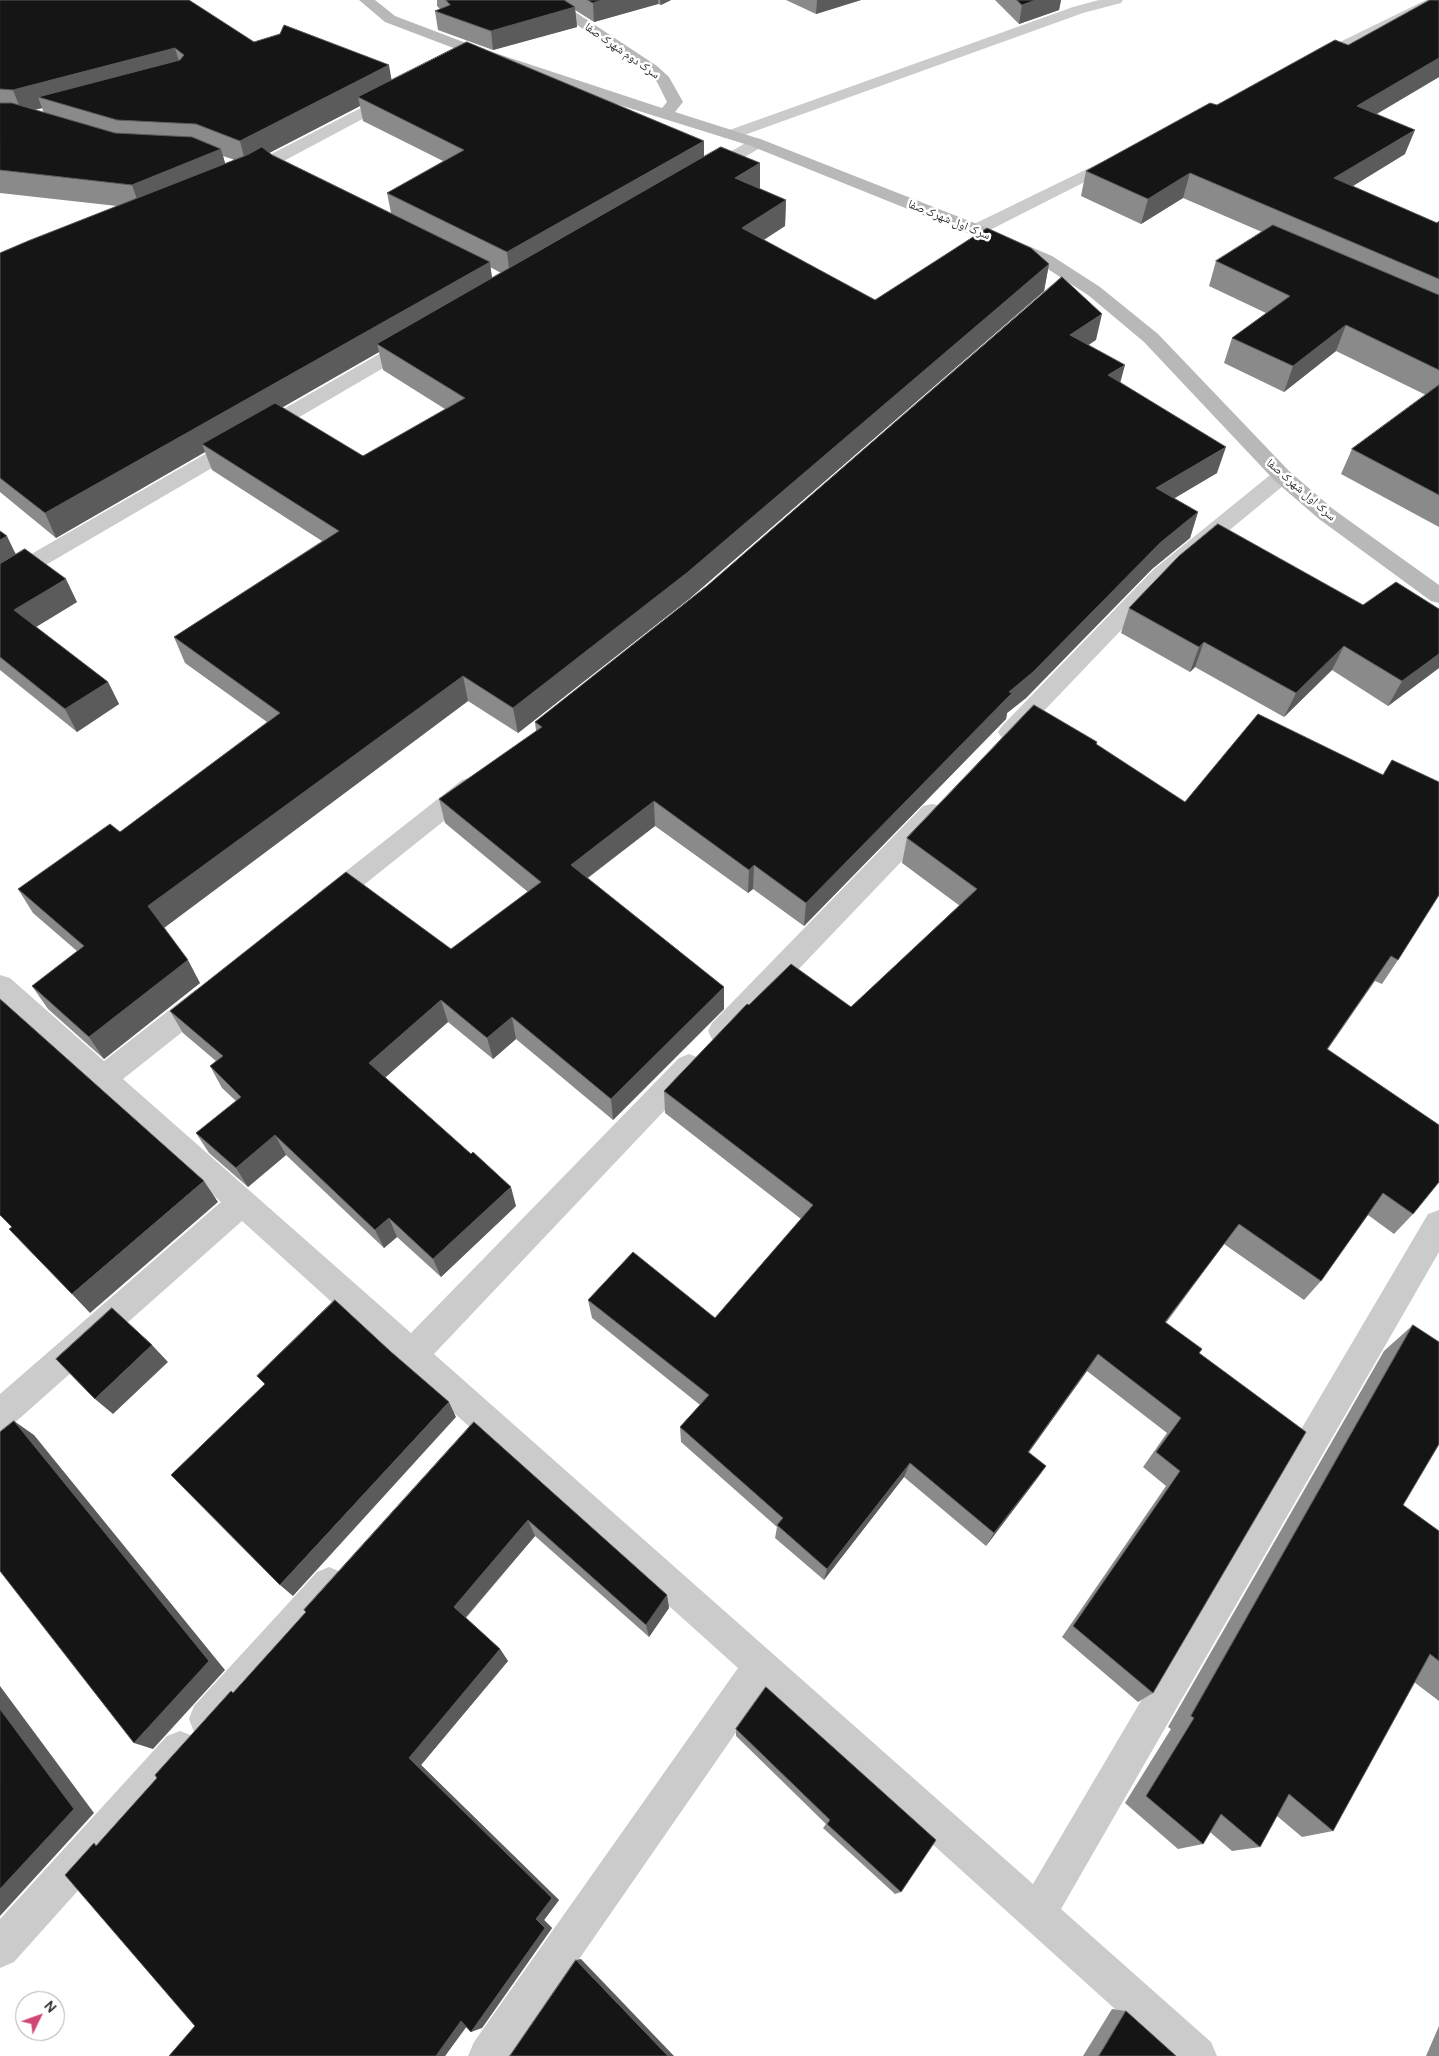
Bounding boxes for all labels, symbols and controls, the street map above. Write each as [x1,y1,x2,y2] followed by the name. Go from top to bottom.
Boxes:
[582,20,662,82] street label: سرک دوم شهرک صفا
[906,197,992,243] street label: سرک اول شهرک صفا
[1263,456,1339,524] street label: سرک اول شهرک صفا
[15,1991,65,2041] north arrow
[40,1996,61,2016] text: N

